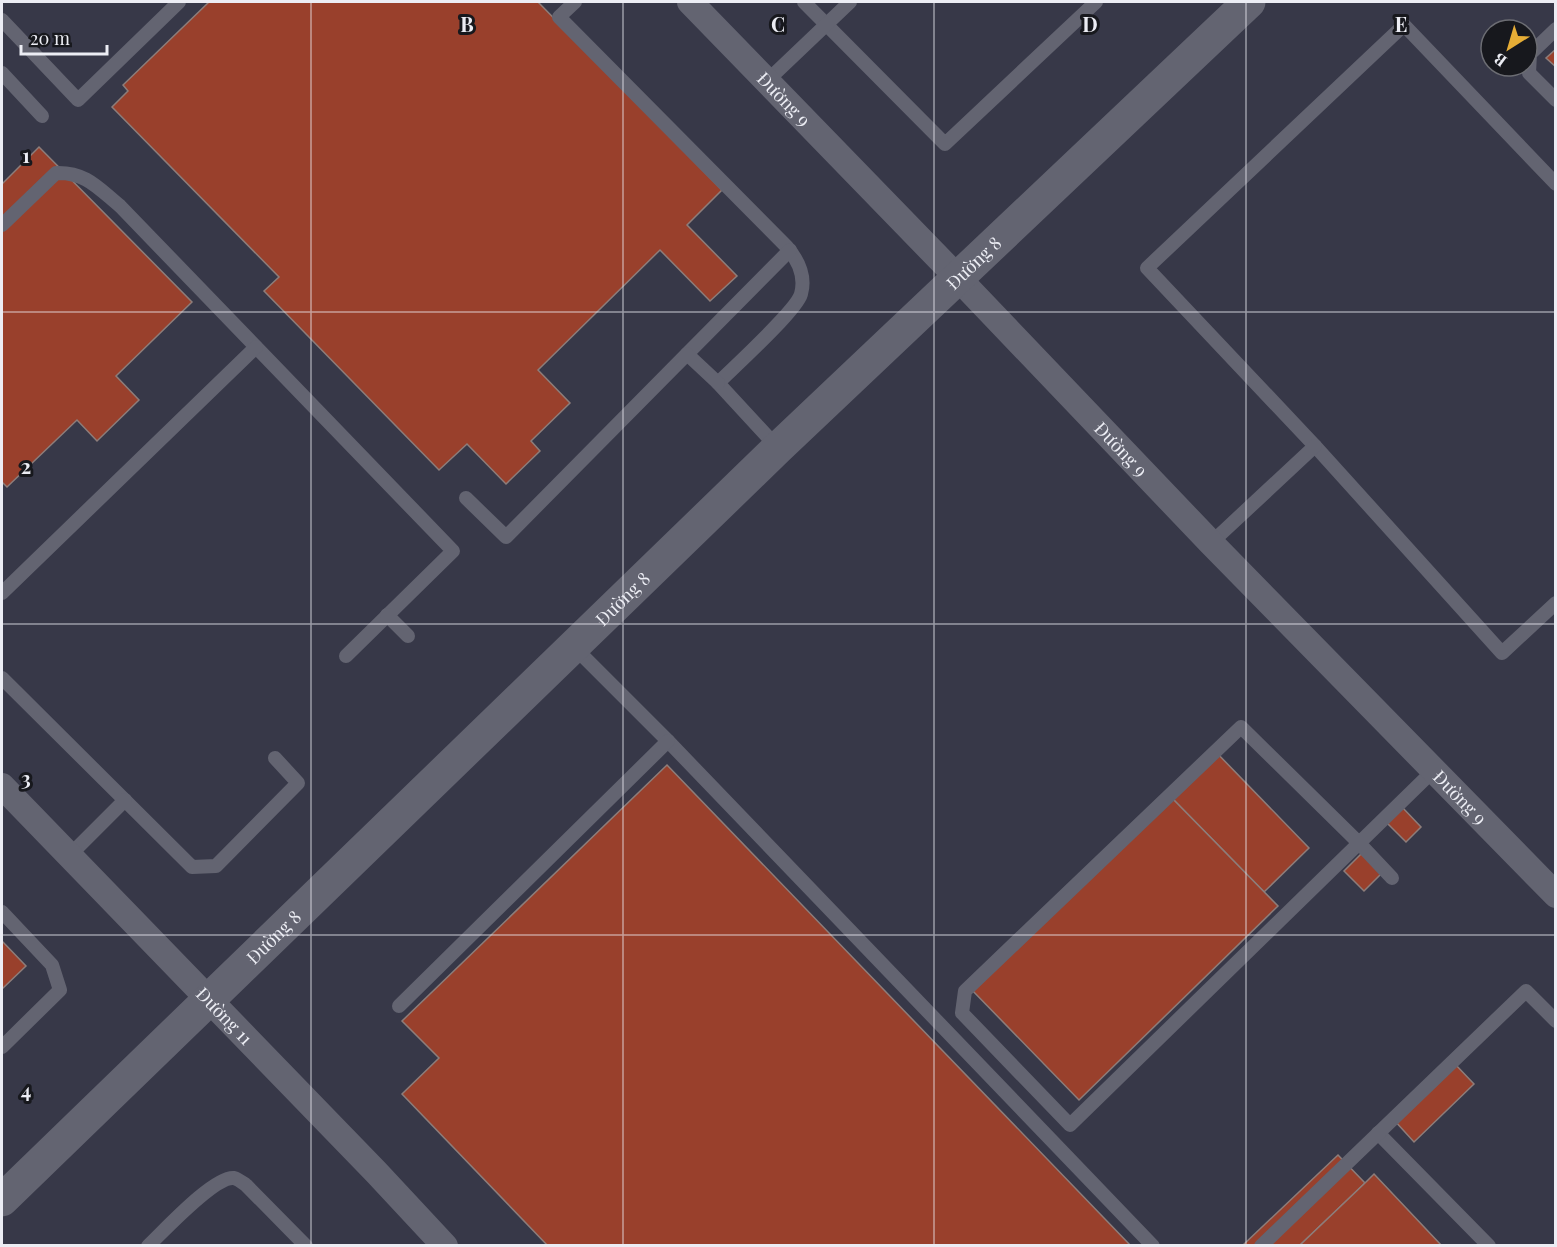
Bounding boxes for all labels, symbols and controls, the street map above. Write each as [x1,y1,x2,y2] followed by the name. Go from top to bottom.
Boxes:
[460,10,474,37] text: B
[771,10,785,37] text: C
[1082,10,1098,37] text: D
[1395,10,1407,37] text: E
[21,18,106,56] scale bar
[1479,18,1539,78] north arrow
[30,26,70,50] text: 20 m
[1489,49,1510,72] text: B
[752,66,816,131] street label: Đường 9
[22,141,30,168] text: 1
[941,231,1006,295] street label: Đường 8
[1089,416,1153,481] street label: Đường 9
[21,452,31,479] text: 2
[590,567,655,631] street label: Đường 8
[21,764,31,791] text: 3
[1428,765,1492,830] street label: Đường 9
[241,905,306,969] street label: Đường 8
[191,982,258,1050] street label: Đường 11
[21,1076,31,1103] text: 4

